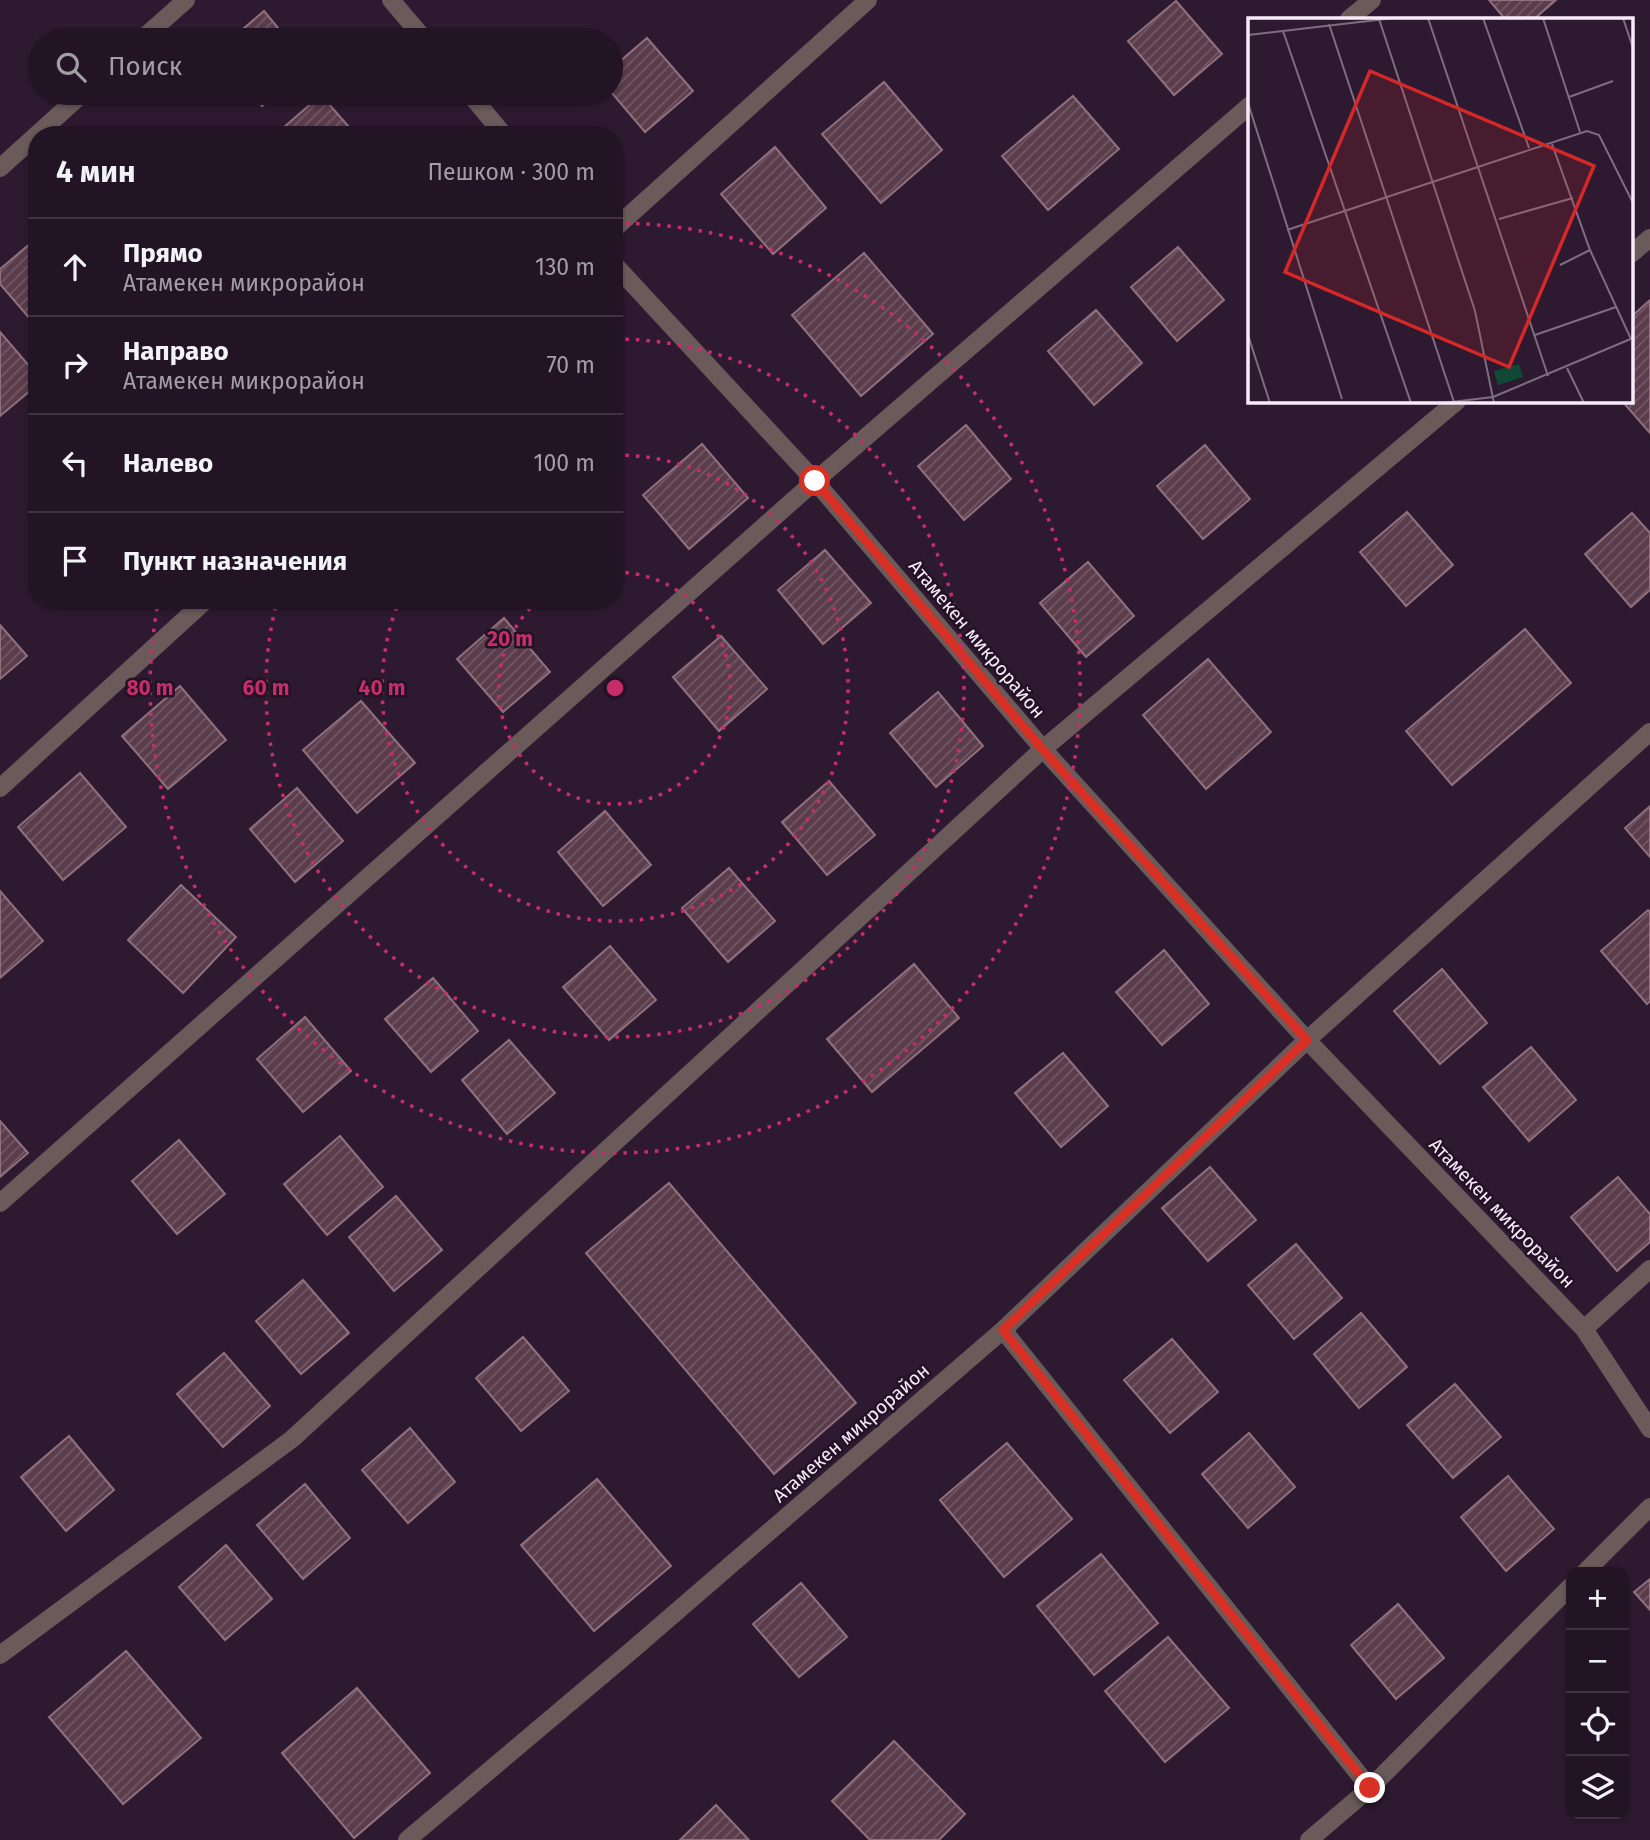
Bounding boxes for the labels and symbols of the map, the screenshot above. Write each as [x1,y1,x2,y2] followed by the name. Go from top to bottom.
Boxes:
[1248,18,1632,402] inset map
[799,465,830,496] route start
[904,555,1050,723] street label: Атамекен микрорайон
[487,626,533,652] text: 20 m
[126,675,174,701] text: 80 m
[243,675,289,701] text: 60 m
[359,675,405,701] text: 40 m
[603,676,627,700] centre of rings
[1424,1133,1580,1293] street label: Атамекен микрорайон
[768,1359,934,1507] street label: Атамекен микрорайон
[1354,1772,1385,1803] route end

